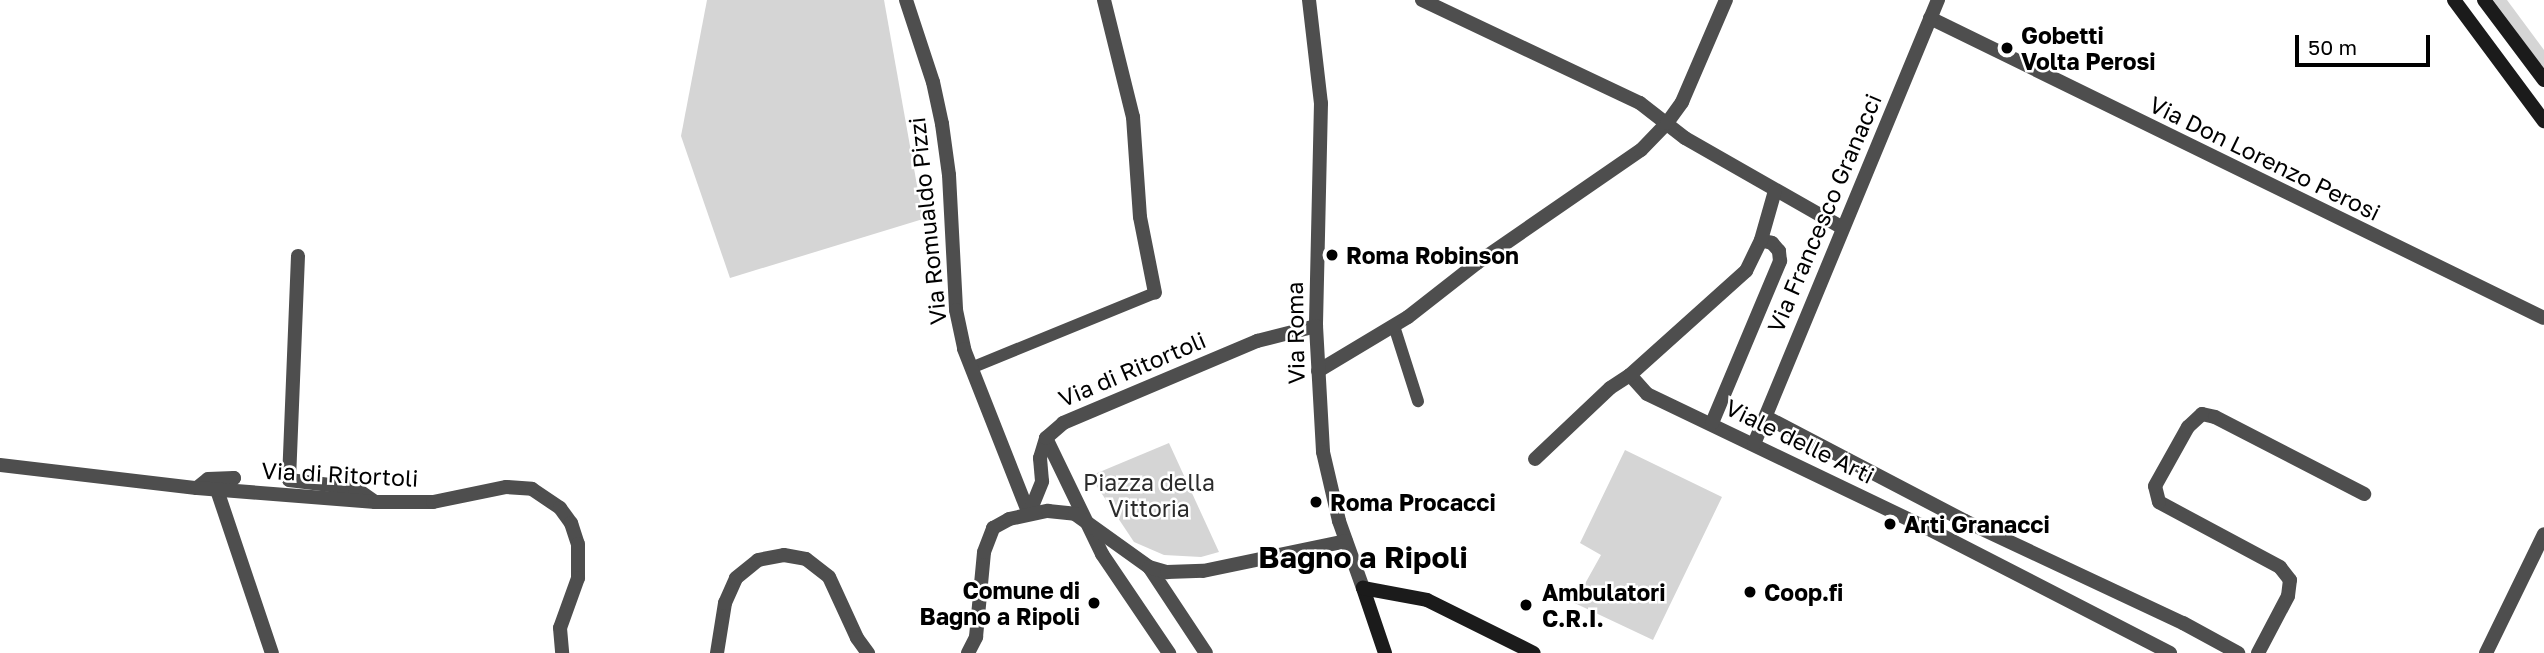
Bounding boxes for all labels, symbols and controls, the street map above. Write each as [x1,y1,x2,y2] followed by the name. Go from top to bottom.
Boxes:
[2021,21,2156,75] place label: Gobetti Volta Perosi
[2299,21,2434,65] scale bar
[2308,34,2357,60] text: 50 m
[1999,40,2015,56] marker: Gobetti Volta Perosi
[1761,90,1887,336] street label: Via Francesco Granacci
[2145,90,2385,226] street label: Via Don Lorenzo Perosi
[902,116,952,326] street label: Via Romualdo Pizzi
[1346,241,1519,269] place label: Roma Robinson
[1324,247,1340,263] marker: Roma Robinson
[1280,281,1310,385] street label: Via Roma
[1054,326,1210,412] street label: Via di Ritortoli
[1721,393,1879,489] street label: Viale delle Arti
[261,456,419,492] street label: Via di Ritortoli
[1083,468,1215,522] park label: Piazza della Vittoria
[1330,488,1496,516] place label: Roma Procacci
[1308,494,1324,510] marker: Roma Procacci
[1904,510,2050,538] place label: Arti Granacci
[1882,516,1898,532] marker: Arti Granacci
[1258,539,1468,575] district label: Bagno a Ripoli
[920,576,1080,630] place label: Comune di Bagno a Ripoli
[1542,578,1666,632] place label: Ambulatori C.R.I.
[1764,578,1843,606] place label: Coop.fi
[1742,584,1758,600] marker: Coop.fi
[1086,595,1102,611] marker: Comune di Bagno a Ripoli
[1516,595,1536,615] marker: Ambulatori C.R.I.

